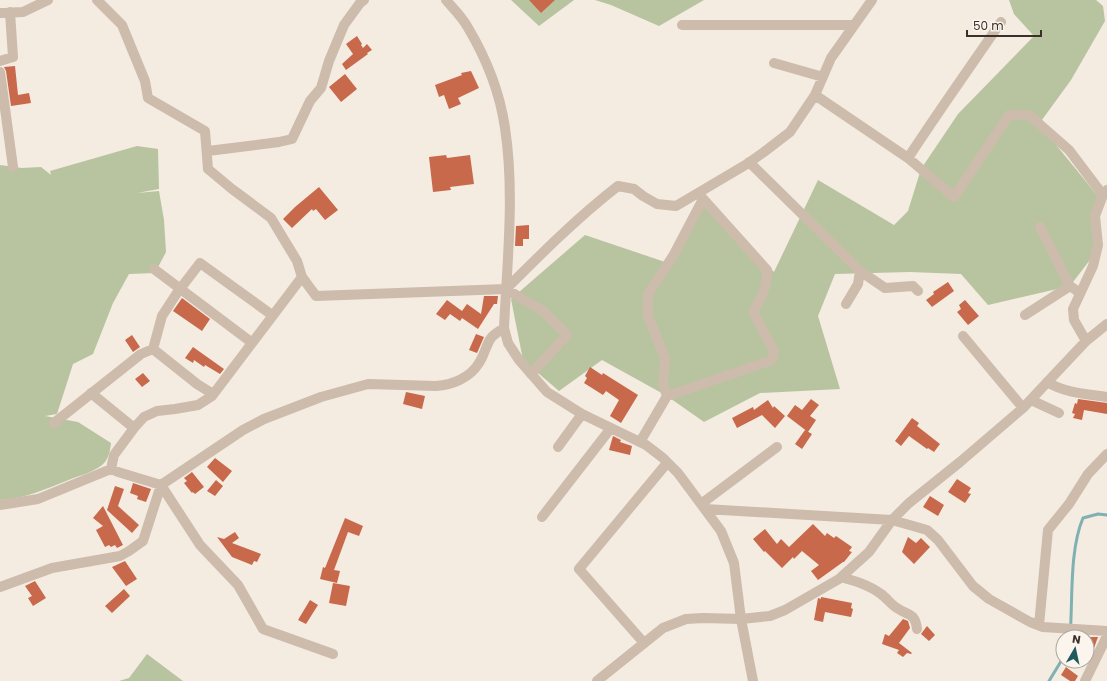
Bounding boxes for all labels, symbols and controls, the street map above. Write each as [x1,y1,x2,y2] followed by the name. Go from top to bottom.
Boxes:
[967,12,1041,38] scale bar
[973,17,1004,34] text: 50 m
[1055,629,1095,669] north arrow
[1071,631,1082,648] text: N

